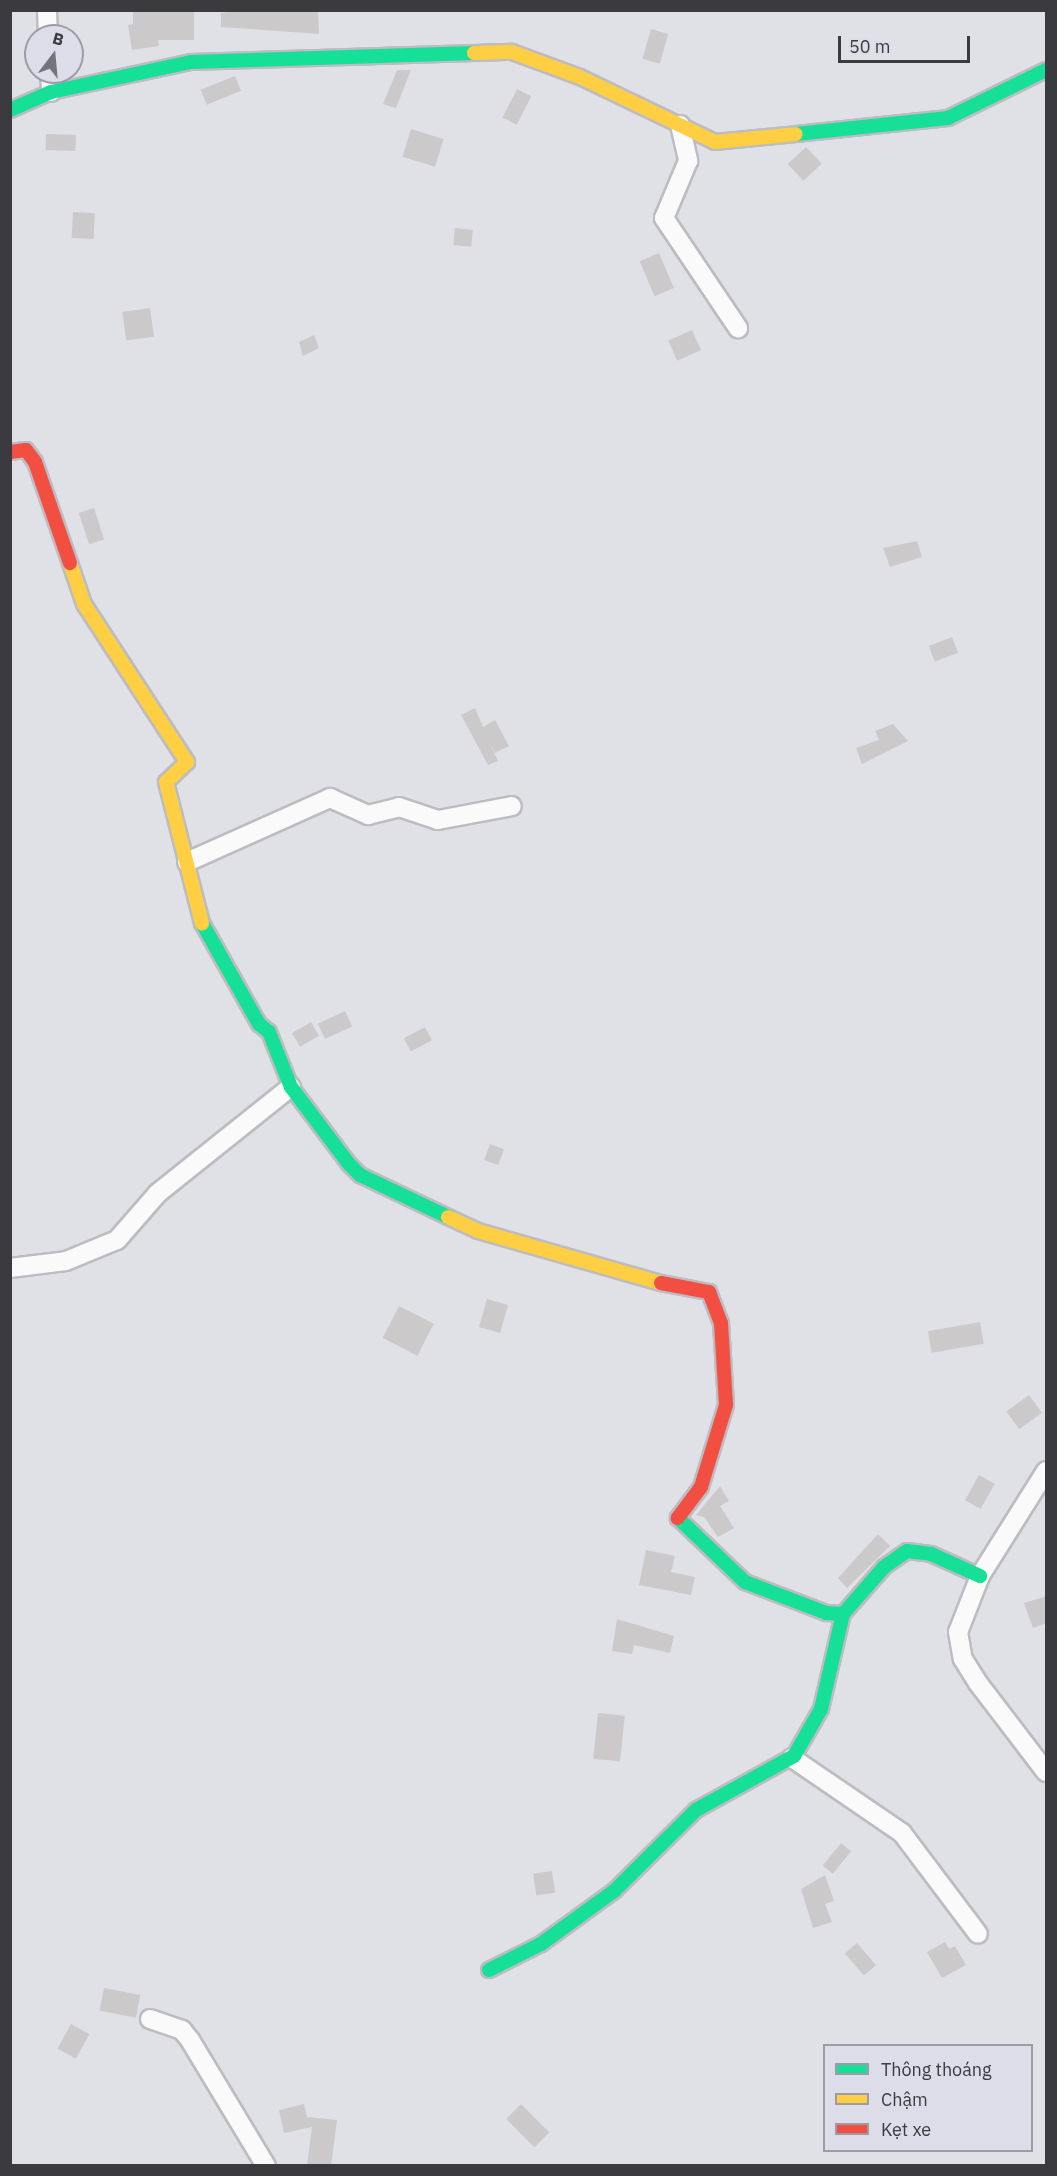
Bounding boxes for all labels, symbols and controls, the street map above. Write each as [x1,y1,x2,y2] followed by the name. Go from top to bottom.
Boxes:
[24,24,84,84] north arrow
[841,24,973,62] scale bar
[51,28,66,50] text: B
[849,35,891,58] text: 50 m
[823,2044,1033,2152] legend
[881,2058,992,2081] text: Thông thoáng
[881,2088,928,2111] text: Chậm
[881,2118,931,2141] text: Kẹt xe

